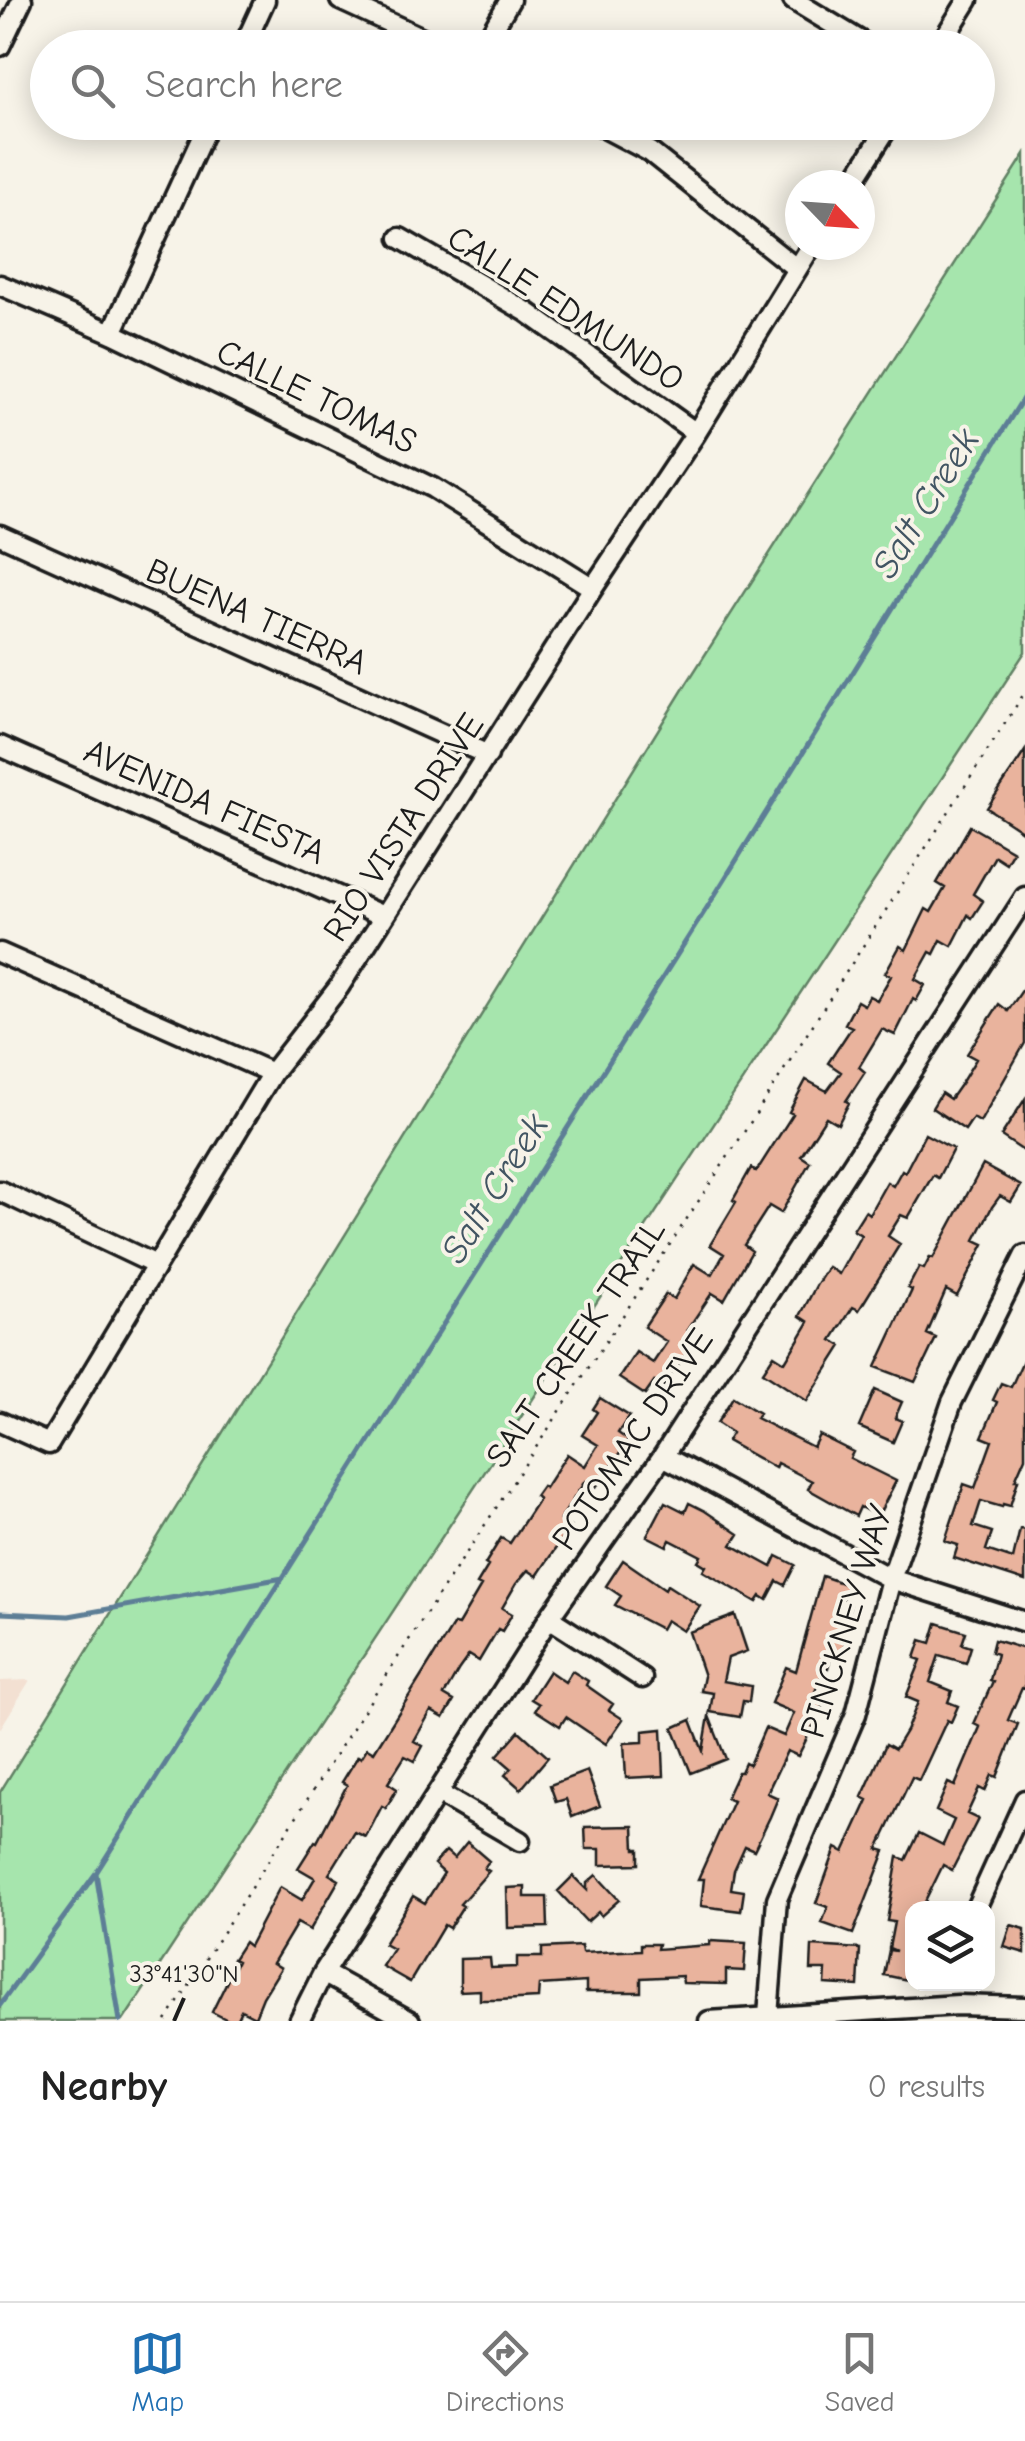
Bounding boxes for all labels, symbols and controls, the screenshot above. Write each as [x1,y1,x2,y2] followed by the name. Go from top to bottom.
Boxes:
[30,30,995,140] search box
[65,58,120,113] icon: search
[145,63,343,107] text: Search here
[785,170,875,260] north arrow
[440,217,692,400] street label: CALLE EDMUNDO
[210,330,423,462] street label: CALLE TOMAS
[863,420,989,586] water label: Salt Creek
[140,549,373,683] street label: BUENA TIERRA
[315,706,492,949] street label: RIO VISTA DRIVE
[78,730,332,873] street label: AVENIDA FIESTA
[432,1105,558,1271] water label: Salt Creek
[477,1211,674,1475] street label: SALT CREEK TRAIL
[543,1321,722,1558] street label: POTOMAC DRIVE
[792,1499,901,1743] street label: PINCKNEY WAY
[905,1901,995,1991] map controls
[905,1901,995,1991] button: layers
[129,1959,239,1988] text: 33°41'30"N
[40,2062,167,2111] text: Nearby
[868,2068,985,2105] text: 0 results
[130,2326,185,2418] tab: Map
[446,2326,564,2418] tab: Directions
[825,2326,895,2418] tab: Saved

